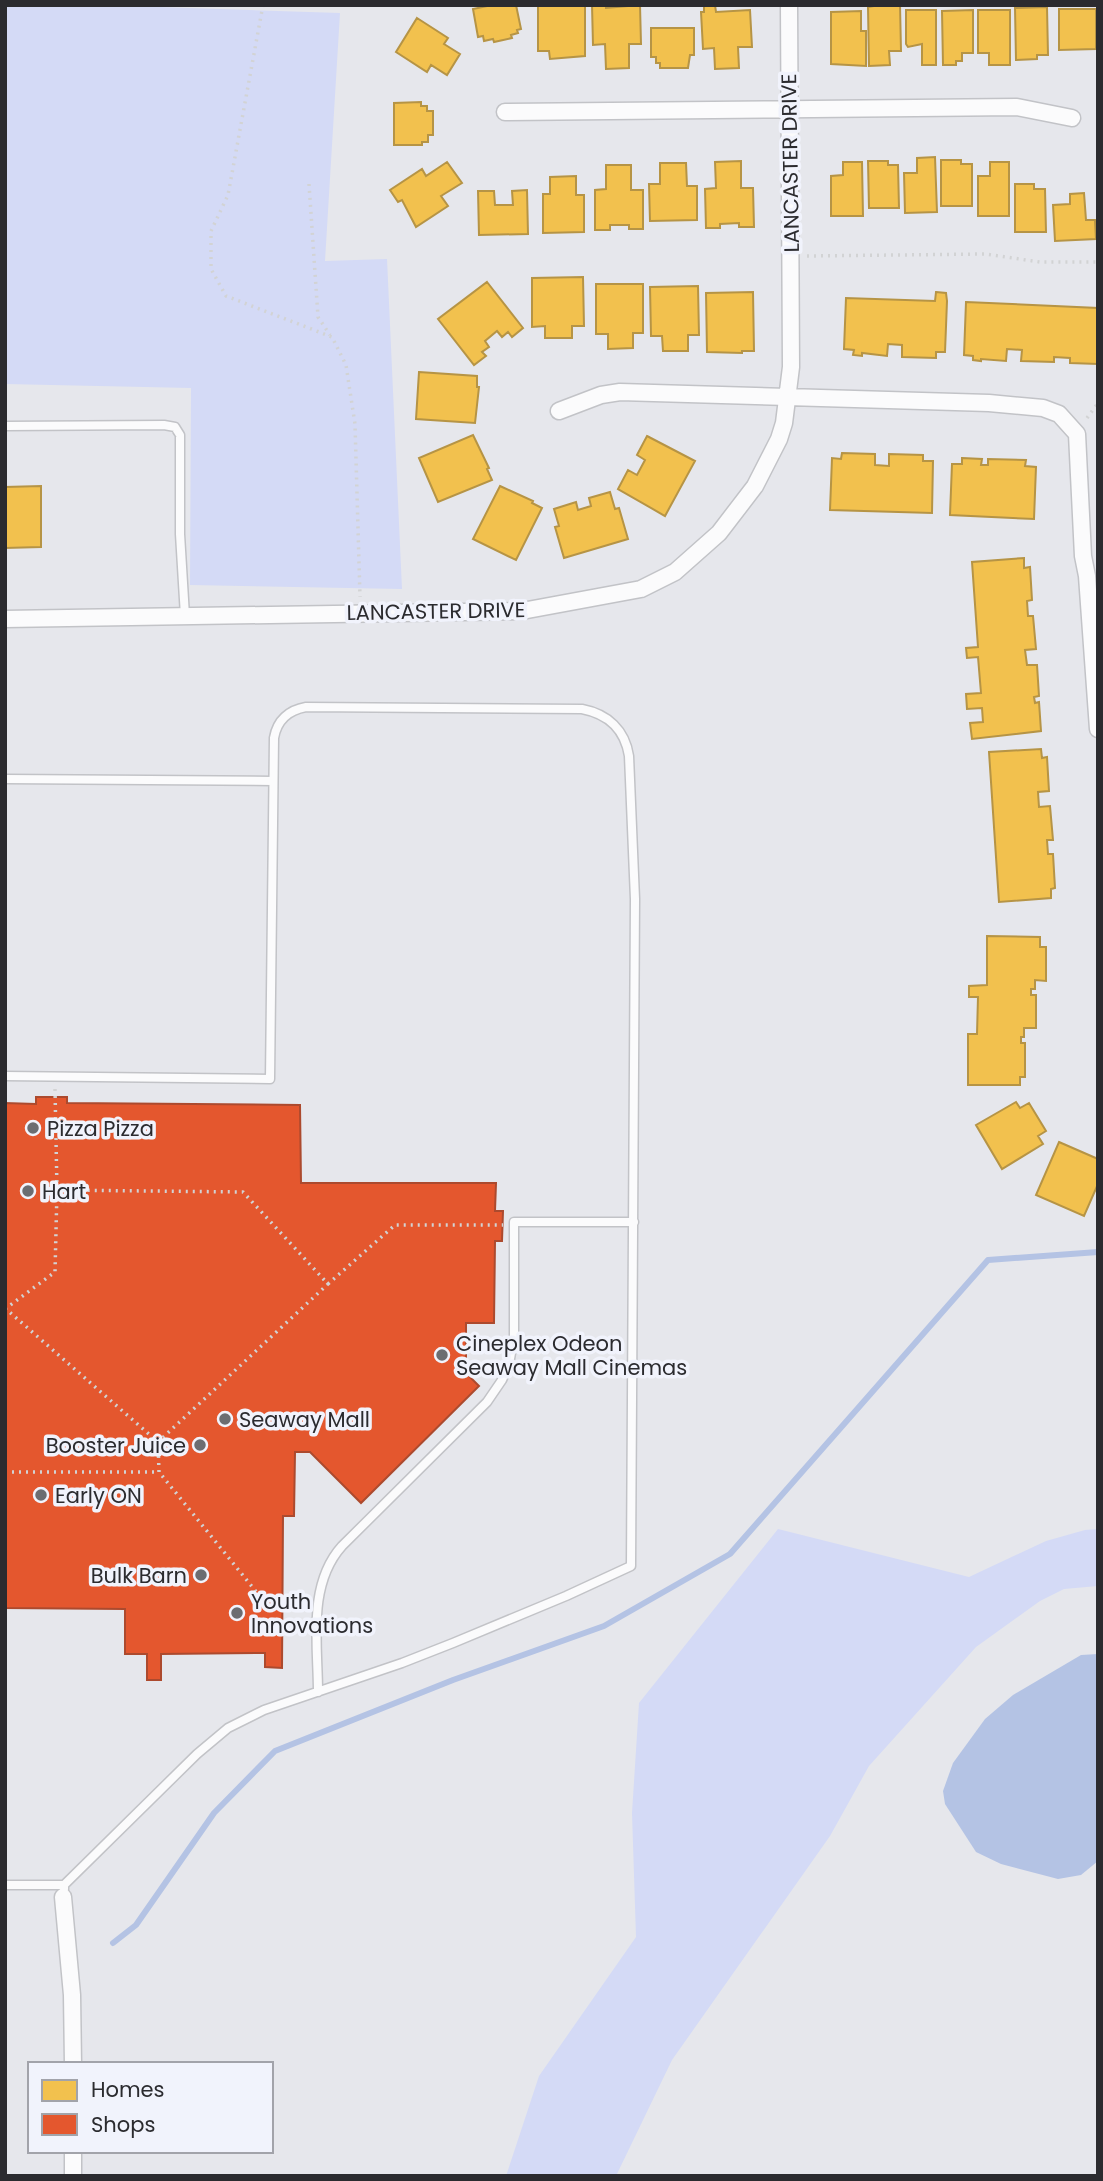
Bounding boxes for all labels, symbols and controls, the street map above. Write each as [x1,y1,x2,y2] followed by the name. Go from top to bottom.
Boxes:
[774,73,806,253] street label: LANCASTER DRIVE
[346,595,526,627] street label: LANCASTER DRIVE
[47,1114,154,1143] place label: Pizza Pizza
[25,1120,41,1136] marker: Pizza Pizza
[42,1177,86,1206] place label: Hart
[20,1183,36,1199] marker: Hart
[456,1329,687,1382] place label: Cineplex Odeon Seaway Mall Cinemas
[434,1347,450,1363] marker: Cineplex Odeon Seaway Mall Cinemas
[239,1405,370,1434] place label: Seaway Mall
[217,1411,233,1427] marker: Seaway Mall
[46,1431,186,1460] place label: Booster Juice
[192,1437,208,1453] marker: Booster Juice
[55,1481,142,1510] place label: Early ON
[33,1487,49,1503] marker: Early ON
[91,1561,187,1590] place label: Bulk Barn
[193,1567,209,1583] marker: Bulk Barn
[251,1587,373,1640] place label: Youth Innovations
[229,1605,245,1621] marker: Youth Innovations
[28,2062,273,2153] legend
[91,2075,165,2104] text: Homes
[91,2110,155,2139] text: Shops

